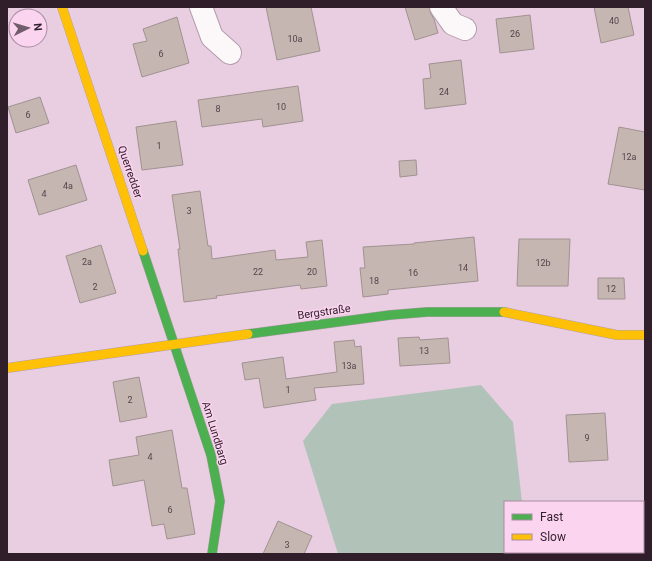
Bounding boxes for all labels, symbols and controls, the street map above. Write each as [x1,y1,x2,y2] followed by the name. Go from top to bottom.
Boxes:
[8,8,48,48] north arrow
[609,16,619,26] house number: 40
[31,23,44,32] text: N
[510,29,520,39] house number: 26
[287,34,303,44] house number: 10a
[158,49,164,59] house number: 6
[439,87,449,97] house number: 24
[276,102,286,112] house number: 10
[215,104,221,114] house number: 8
[25,110,31,120] house number: 6
[156,141,162,151] house number: 1
[115,144,145,200] street label: Querredder
[621,152,637,162] house number: 12a
[63,181,73,191] house number: 4a
[41,189,47,199] house number: 4
[186,206,192,216] house number: 3
[82,257,92,267] house number: 2a
[535,258,551,268] house number: 12b
[458,263,468,273] house number: 14
[253,267,263,277] house number: 22
[307,267,317,277] house number: 20
[408,268,418,278] house number: 16
[369,276,379,286] house number: 18
[92,282,98,292] house number: 2
[606,284,616,294] house number: 12
[297,302,352,322] street label: Bergstraße
[419,346,429,356] house number: 13
[341,361,357,371] house number: 13a
[285,385,291,395] house number: 1
[127,395,133,405] house number: 2
[199,400,231,466] street label: Am Lundbarg
[584,433,590,443] house number: 9
[147,452,153,462] house number: 4
[504,501,644,553] legend
[167,505,173,515] house number: 6
[540,510,563,524] text: Fast
[540,530,566,544] text: Slow
[284,540,290,550] house number: 3

